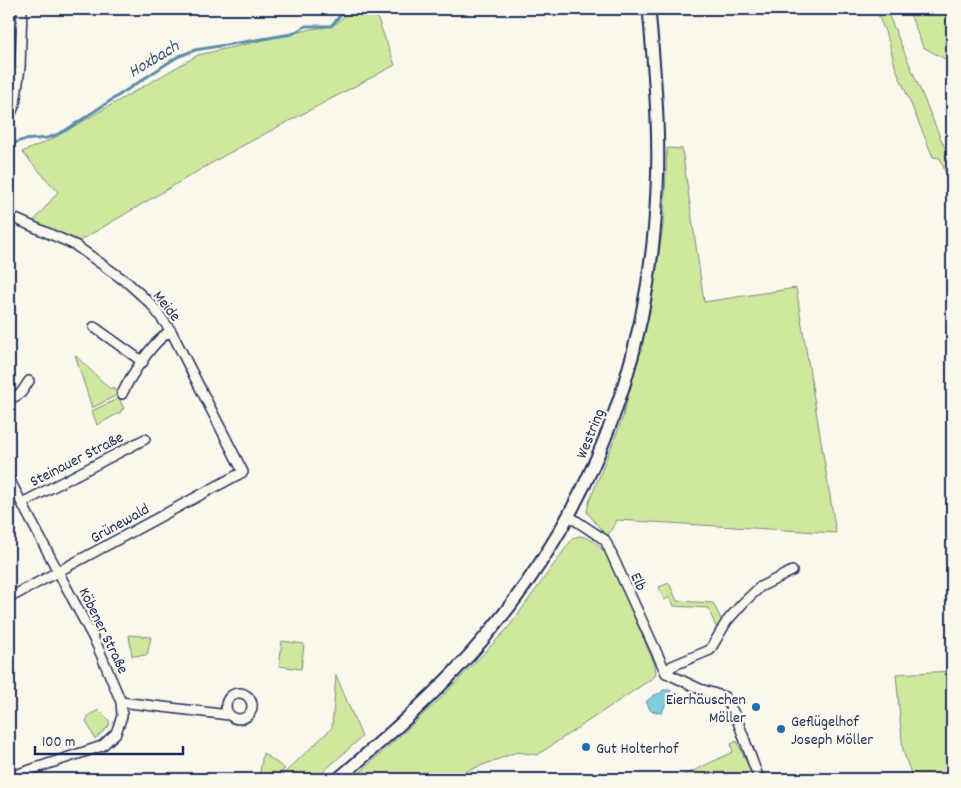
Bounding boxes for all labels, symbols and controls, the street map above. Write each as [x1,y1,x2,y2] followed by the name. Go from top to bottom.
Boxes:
[124,35,185,85] water label: Hoxbach
[146,286,186,327] street label: Meide
[571,405,612,462] street label: Westring
[26,427,128,494] street label: Steinauer Straße
[86,499,154,550] street label: Grünewald
[624,569,652,595] street label: Elb
[72,584,134,678] street label: Köbener Straße
[666,689,746,730] place label: Eierhäuschen Möller
[750,701,762,713] marker: Eierhäuschen Möller
[791,711,873,752] place label: Geflügelhof Joseph Möller
[35,723,182,755] scale bar
[775,723,787,735] marker: Geflügelhof Joseph Möller
[42,732,75,754] text: 100 m
[596,738,679,761] place label: Gut Holterhof
[580,741,592,753] marker: Gut Holterhof

